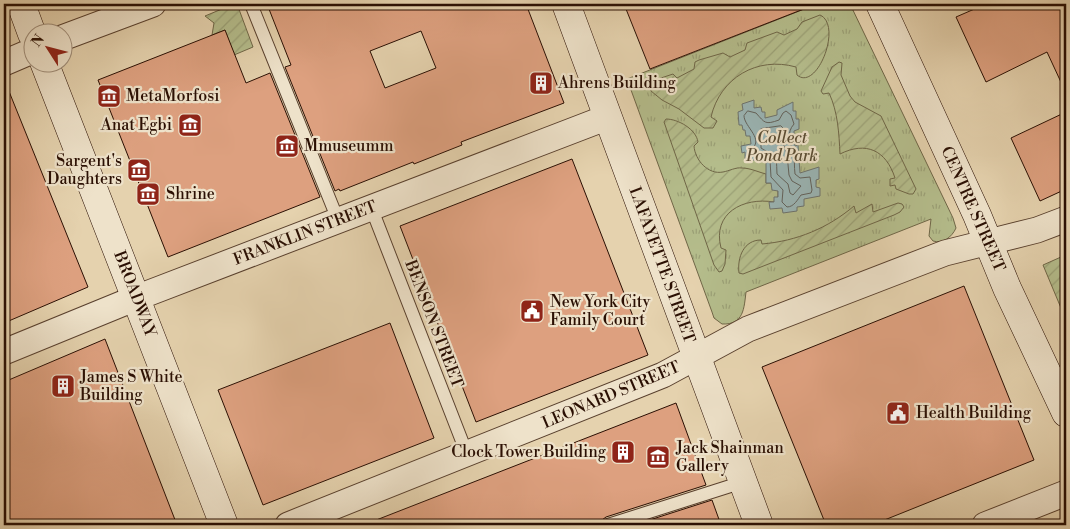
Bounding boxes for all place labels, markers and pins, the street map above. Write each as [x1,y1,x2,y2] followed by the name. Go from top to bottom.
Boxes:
[528,70,554,96] building icon: Ahrens Building
[557,73,677,93] place label: Ahrens Building
[96,83,122,109] museum icon: MetaMorfosi
[126,86,219,106] place label: MetaMorfosi
[177,112,203,138] museum icon: Anat Egbi
[100,115,172,135] place label: Anat Egbi
[274,133,300,159] museum icon: Mmuseumm
[304,136,394,156] place label: Mmuseumm
[47,151,122,189] place label: Sargent's Daughters
[126,157,152,183] museum icon: Sargent's Daughters
[135,181,161,207] museum icon: Shrine
[166,184,215,204] place label: Shrine
[550,292,650,330] place label: New York City Family Court
[519,298,545,324] public building icon: New York City Family Court
[79,367,183,405] place label: James S White Building
[50,373,76,399] building icon: James S White Building
[885,400,911,426] public building icon: Health Building
[916,403,1032,423] place label: Health Building
[675,438,784,476] place label: Jack Shainman Gallery
[610,439,636,465] building icon: Clock Tower Building
[451,442,607,462] place label: Clock Tower Building
[645,444,671,470] museum icon: Jack Shainman Gallery

